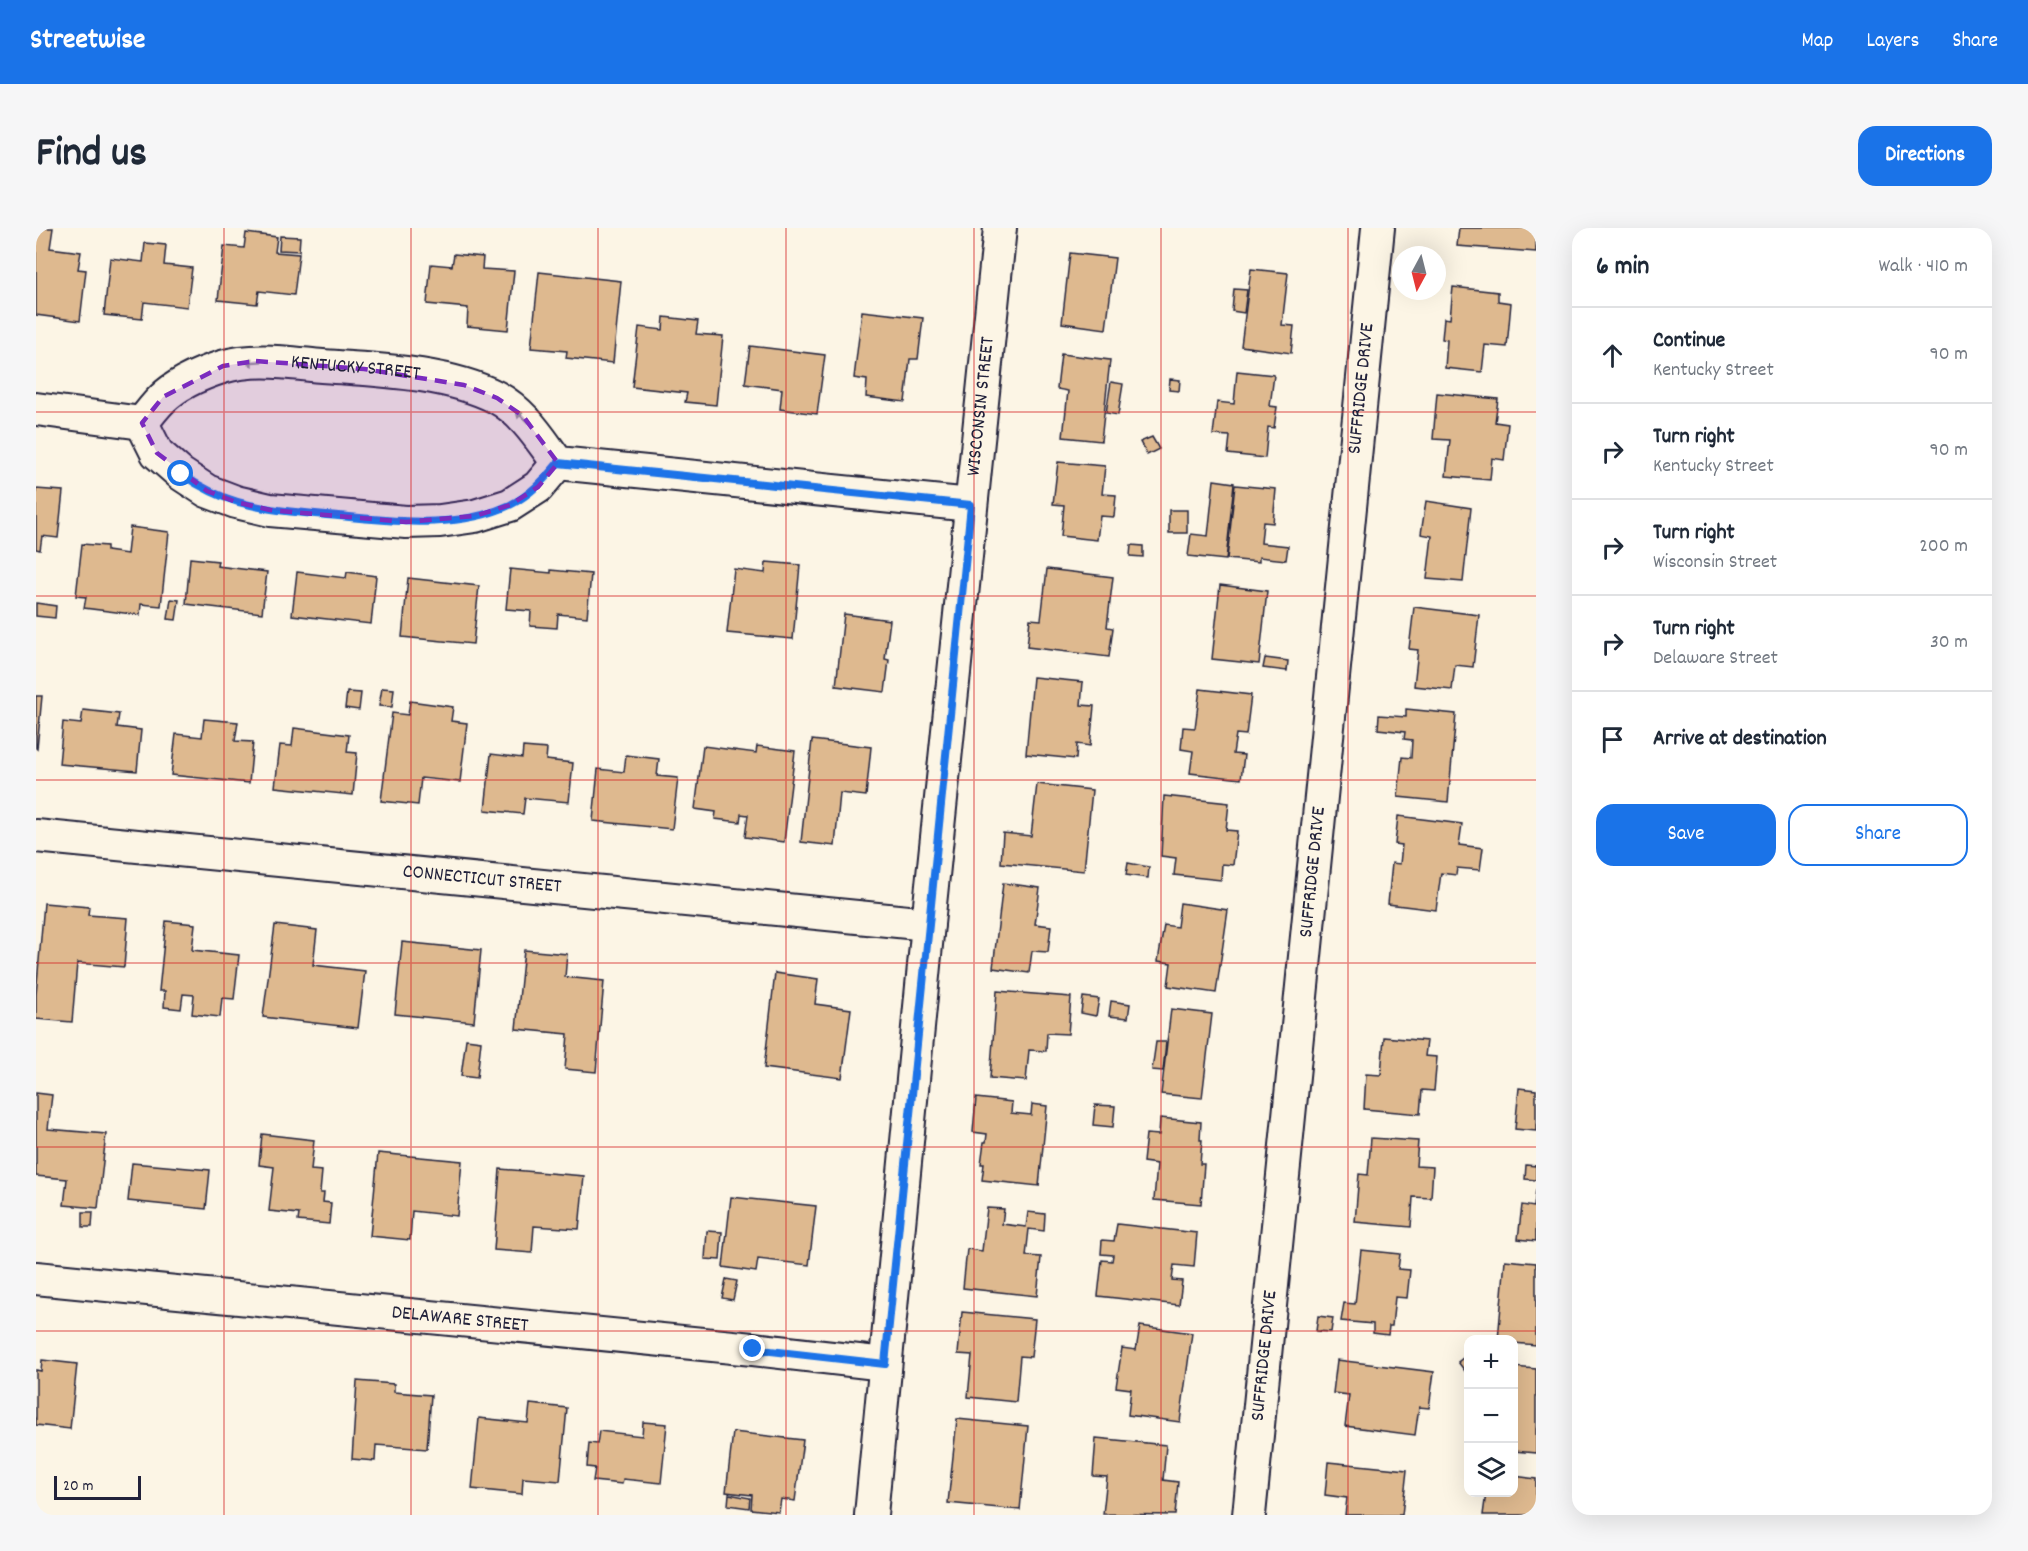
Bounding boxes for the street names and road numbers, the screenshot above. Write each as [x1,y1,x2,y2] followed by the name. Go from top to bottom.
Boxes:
[1341,322,1382,455] street label: SUFFRIDGE DRIVE
[960,335,1003,478] street label: WISCONSIN STREET
[289,349,422,389] street label: KENTUCKY STREET
[1293,805,1334,939] street label: SUFFRIDGE DRIVE
[401,858,562,902] street label: CONNECTICUT STREET
[1244,1289,1285,1423] street label: SUFFRIDGE DRIVE
[390,1299,530,1341] street label: DELAWARE STREET

